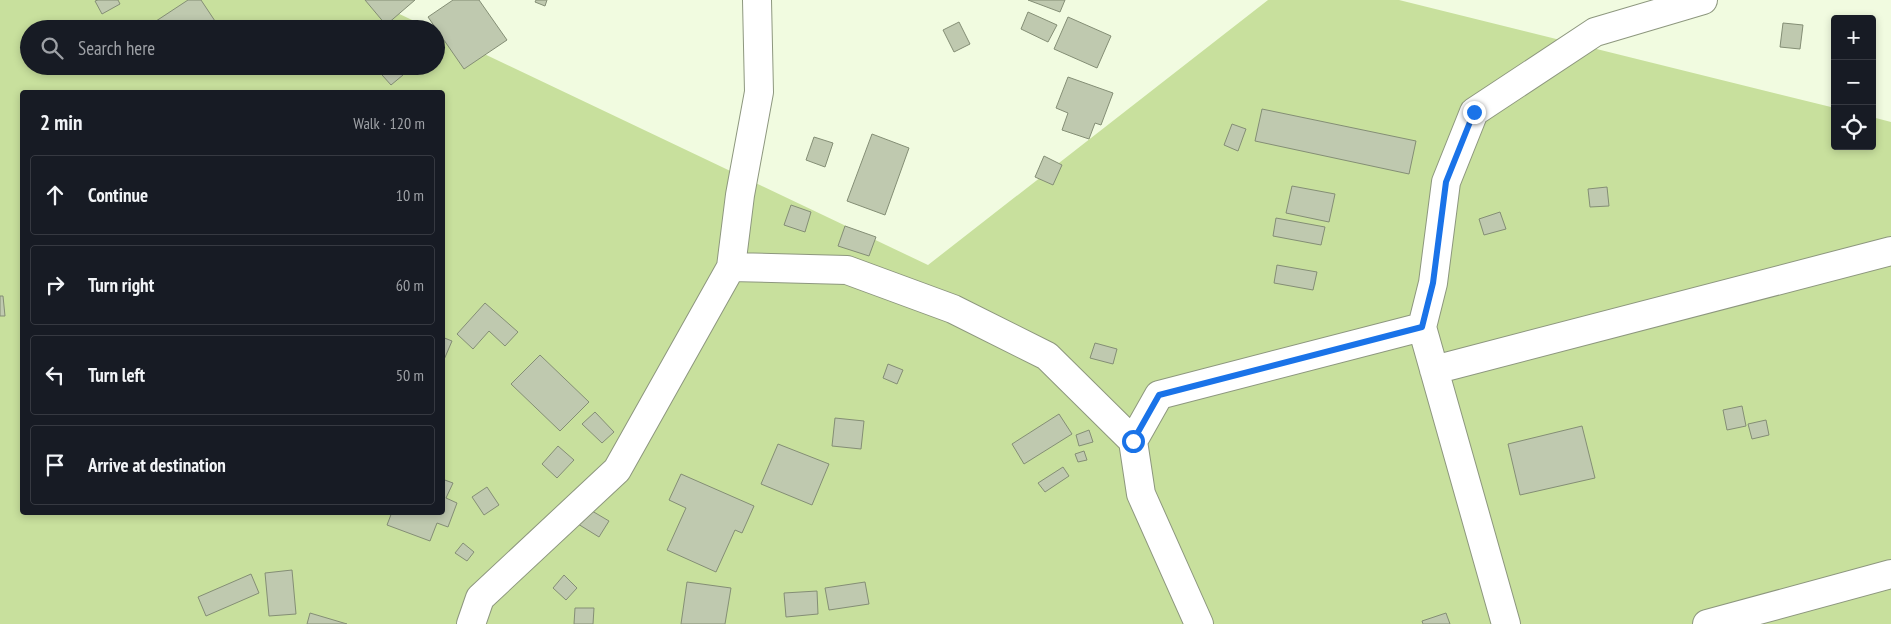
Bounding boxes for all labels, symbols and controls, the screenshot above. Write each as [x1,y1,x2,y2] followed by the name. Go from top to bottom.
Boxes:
[1831,15,1876,150] map controls
[1831,15,1876,60] button: +
[20,20,445,75] search box
[38,34,66,62] icon: search
[78,36,155,60] text: Search here
[1831,60,1876,105] button: −
[1463,101,1486,124] route end
[1831,105,1876,150] button: locate
[40,109,82,136] text: 2 min
[353,113,425,133] text: Walk · 120 m
[41,181,69,209] icon: ahead
[88,183,148,207] text: Continue
[396,185,424,205] text: 10 m
[41,271,69,299] icon: right
[88,273,154,297] text: Turn right
[396,275,424,295] text: 60 m
[41,361,69,389] icon: left
[88,363,145,387] text: Turn left
[396,365,424,385] text: 50 m
[1122,430,1145,453] route start
[41,451,69,479] icon: arrive
[88,453,226,477] text: Arrive at destination

